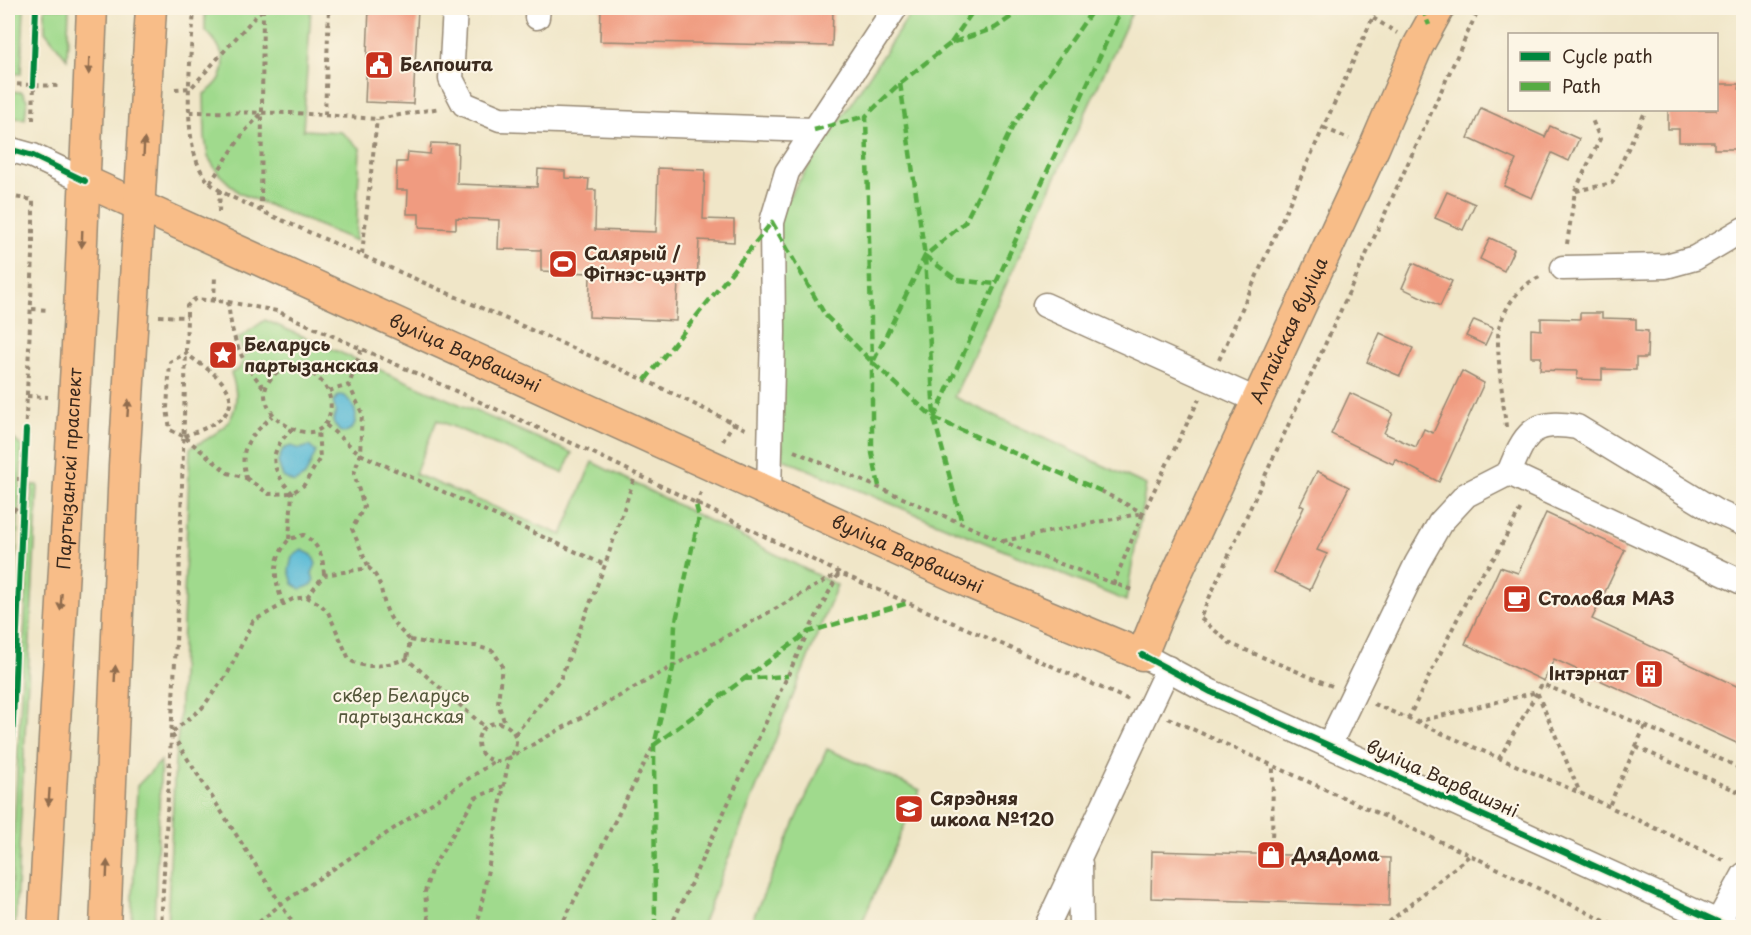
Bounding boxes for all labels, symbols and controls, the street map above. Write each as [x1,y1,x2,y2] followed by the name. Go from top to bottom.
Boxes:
[1508,33,1718,111] legend
[1562,42,1653,69] text: Cycle path
[363,49,395,81] public building icon: Белпошта
[400,50,494,77] place label: Белпошта
[85,56,94,75] one-way arrow
[1562,72,1601,99] text: Path
[139,138,148,157] one-way arrow
[78,230,87,249] one-way arrow
[584,239,706,287] place label: Салярый / Фітнэс-цэнтр
[547,248,579,280] sports icon: Салярый / Фітнэс-цэнтр
[1242,252,1334,408] street label: Алтайская вуліца
[385,306,546,398] street label: вуліца Варвашэні
[244,330,379,378] place label: Беларусь партызанская
[207,339,239,371] place icon: Беларусь партызанская
[49,367,88,570] street label: Партызанскі праспект
[123,398,133,417] one-way arrow
[827,507,988,599] street label: вуліца Варвашэні
[1501,583,1533,615] cafe icon: Столовая МАЗ
[1538,584,1675,611] place label: Столовая МАЗ
[57,592,66,611] one-way arrow
[1633,658,1665,690] building icon: Інтэрнат
[1549,659,1629,686] place label: Інтэрнат
[111,665,120,684] one-way arrow
[333,681,469,729] park label: сквер Беларусь партызанская
[1362,732,1523,823] street label: вуліца Варвашэні
[930,784,1054,832] place label: Сярэдняя школа №120
[45,787,54,806] one-way arrow
[893,793,925,825] school or university icon: Сярэдняя школа №120
[1255,839,1287,871] shop icon: ДляДома
[1291,840,1380,867] place label: ДляДома
[102,860,112,879] one-way arrow

